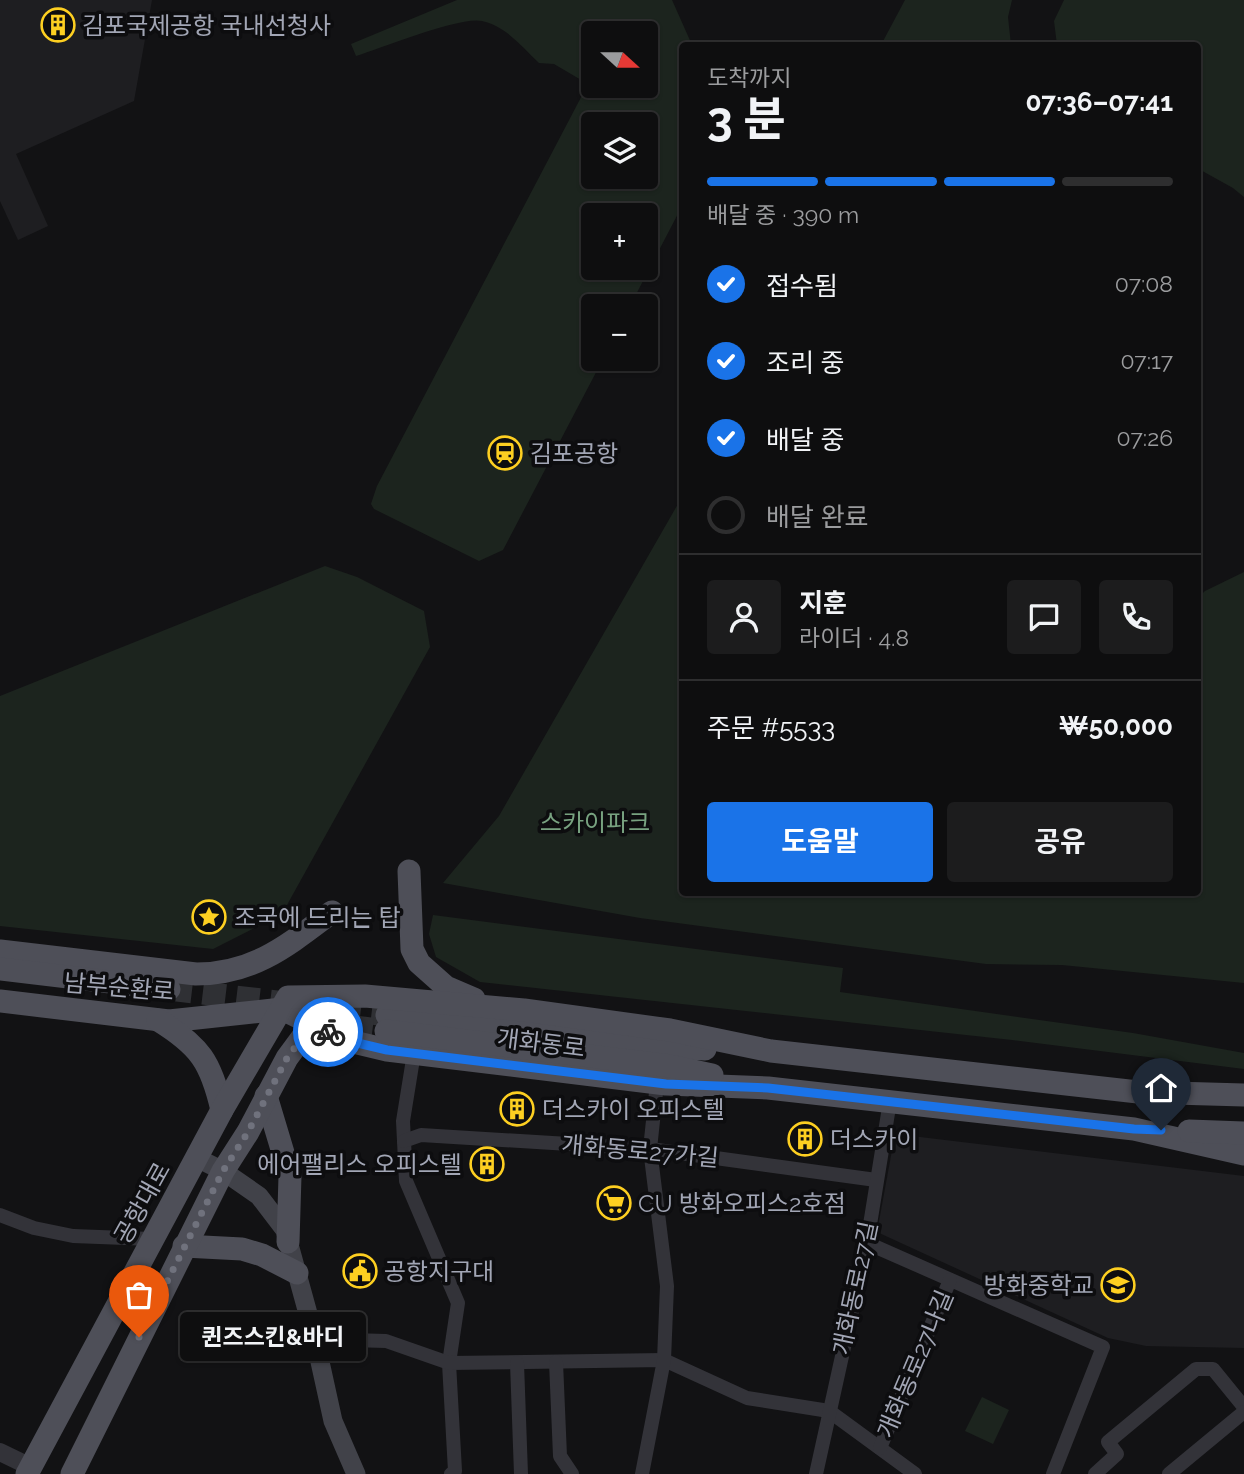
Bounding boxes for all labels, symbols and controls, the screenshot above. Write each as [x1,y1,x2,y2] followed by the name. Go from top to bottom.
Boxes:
[39,6,77,44] building icon: 김포국제공항 국내선청사
[82,11,331,40] place label: 김포국제공항 국내선청사
[581,21,658,98] north arrow
[581,21,658,371] map controls
[707,64,792,91] text: 도착까지
[1025,87,1173,117] text: 07:36–07:41
[707,92,786,146] text: 3 분
[581,112,658,189] button: layers
[707,201,859,228] text: 배달 중 · 390 m
[581,203,658,280] button: +
[707,265,745,303] icon: check
[1115,270,1173,297] text: 07:08
[766,271,838,301] text: 접수됨
[581,294,658,371] button: −
[707,342,745,380] icon: check
[1120,347,1173,374] text: 07:17
[766,348,844,378] text: 조리 중
[707,419,745,457] icon: check
[1117,424,1173,451] text: 07:26
[766,425,844,455] text: 배달 중
[486,434,524,472] station icon: 김포공항
[530,439,618,468] place label: 김포공항
[766,502,868,532] text: 배달 완료
[707,580,781,654] button: person
[1007,580,1081,654] button: chat
[1099,580,1173,654] button: phone
[799,588,847,618] text: 지훈
[799,624,909,651] text: 라이더 · 4.8
[1059,711,1173,741] text: ₩50,000
[707,713,835,743] text: 주문 #5533
[707,802,933,882] button: 도움말
[947,802,1173,882] button: 공유
[540,808,650,837] park label: 스카이파크
[190,898,228,936] place icon: 조국에 드리는 탑
[234,903,401,932] place label: 조국에 드리는 탑
[63,968,175,1006] street label: 남부순환로
[293,997,363,1067] courier
[309,1013,347,1051] icon: bike
[495,1023,587,1063] street label: 개화동로
[1131,1058,1191,1130] pin
[1142,1069,1180,1107] icon: home
[498,1090,536,1128] building icon: 더스카이 오피스텔
[542,1095,725,1124] place label: 더스카이 오피스텔
[786,1120,824,1158] building icon: 더스카이
[830,1125,918,1154] place label: 더스카이
[560,1130,720,1172] street label: 개화동로27가길
[468,1145,506,1183] building icon: 에어팰리스 오피스텔
[257,1150,462,1179] place label: 에어팰리스 오피스텔
[108,1157,176,1249] street label: 공항대로
[595,1184,633,1222] supermarket icon: CU 방화오피스2호점
[638,1189,846,1218] place label: CU 방화오피스2호점
[827,1219,883,1357] street label: 개화동로27길
[341,1252,379,1290] public building icon: 공항지구대
[384,1257,494,1286] place label: 공항지구대
[109,1265,169,1337] pin
[1099,1266,1137,1304] school or university icon: 방화중학교
[984,1271,1094,1300] place label: 방화중학교
[120,1276,158,1314] icon: bag
[871,1286,959,1442] street label: 개화동로27나길
[181,1312,366,1362] callout: 퀸즈스킨&바디
[201,1323,345,1350] text: 퀸즈스킨&바디

